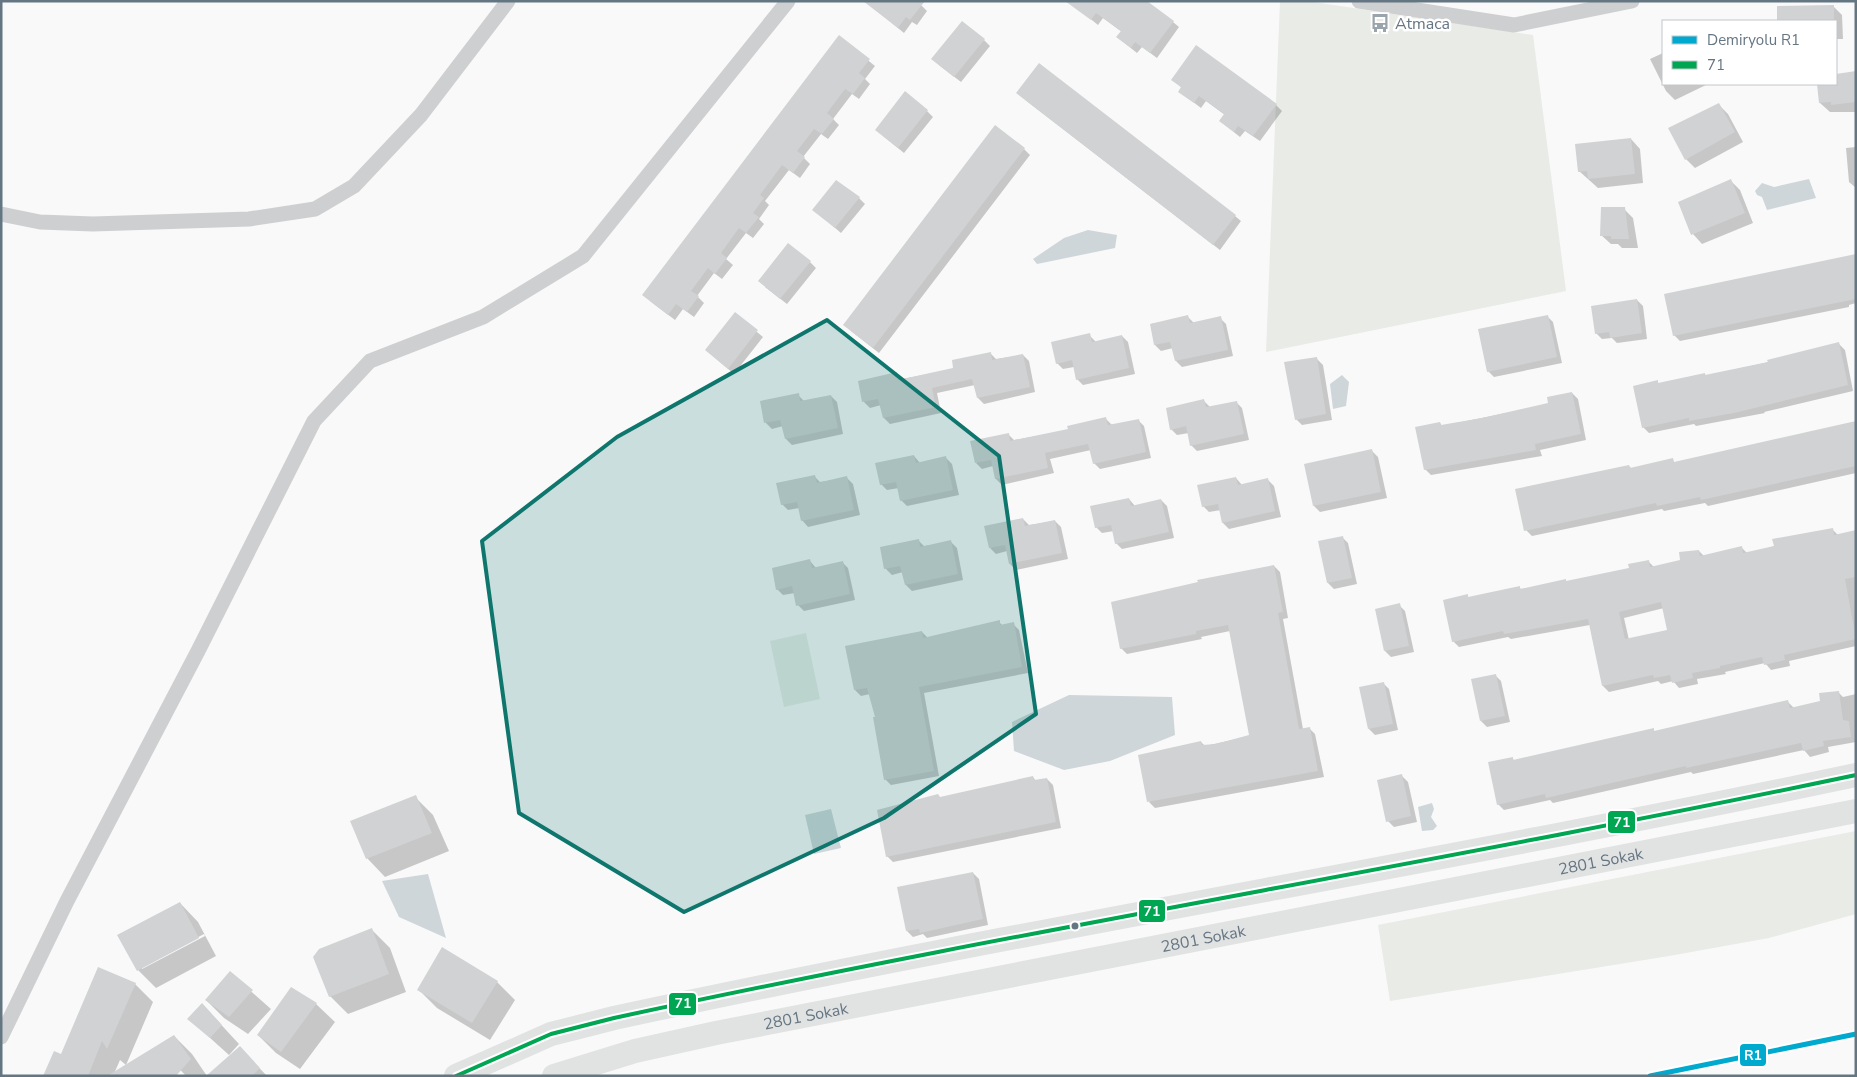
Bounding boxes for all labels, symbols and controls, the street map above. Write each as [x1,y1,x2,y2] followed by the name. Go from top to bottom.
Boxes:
[1369,12,1391,34] bus stop icon: Atmaca
[1395,13,1450,35] place label: Atmaca
[1662,20,1837,85] legend
[1707,30,1800,50] text: Demiryolu R1
[1707,55,1725,75] text: 71
[1607,810,1636,834] line badge: 71
[1614,813,1630,832] text: 71
[1557,843,1646,881] street label: 2801 Sokak
[1138,899,1166,923] line badge: 71
[1144,902,1160,921] text: 71
[1159,920,1248,958] street label: 2801 Sokak
[1070,921,1080,931] unlabelled marker
[668,992,697,1016] line badge: 71
[675,994,691,1013] text: 71
[762,997,851,1036] street label: 2801 Sokak
[1739,1043,1767,1067] line badge: R1
[1744,1046,1762,1065] text: R1

